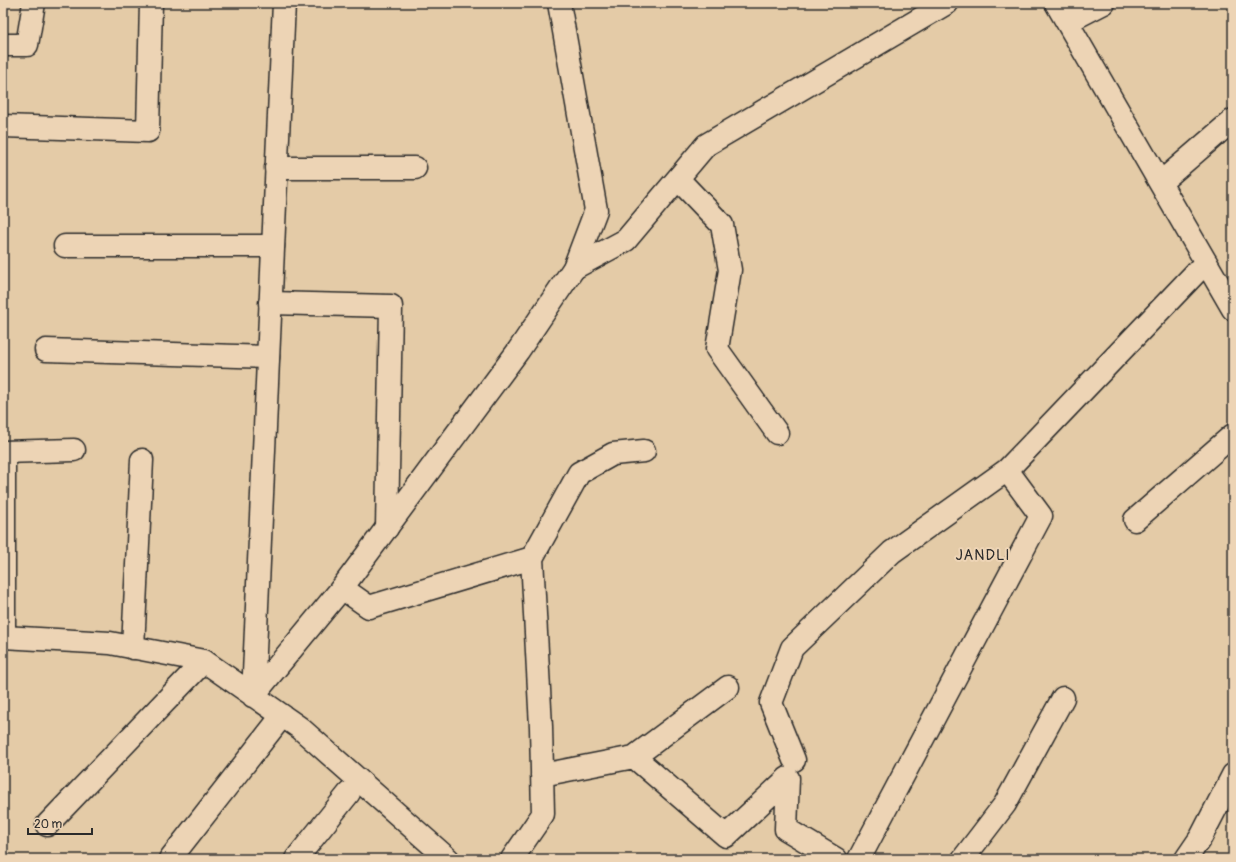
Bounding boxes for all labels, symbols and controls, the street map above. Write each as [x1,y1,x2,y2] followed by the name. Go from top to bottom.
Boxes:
[955,546,1011,565] district label: JANDLI
[28,810,92,836] scale bar
[34,817,63,832] text: 20 m

